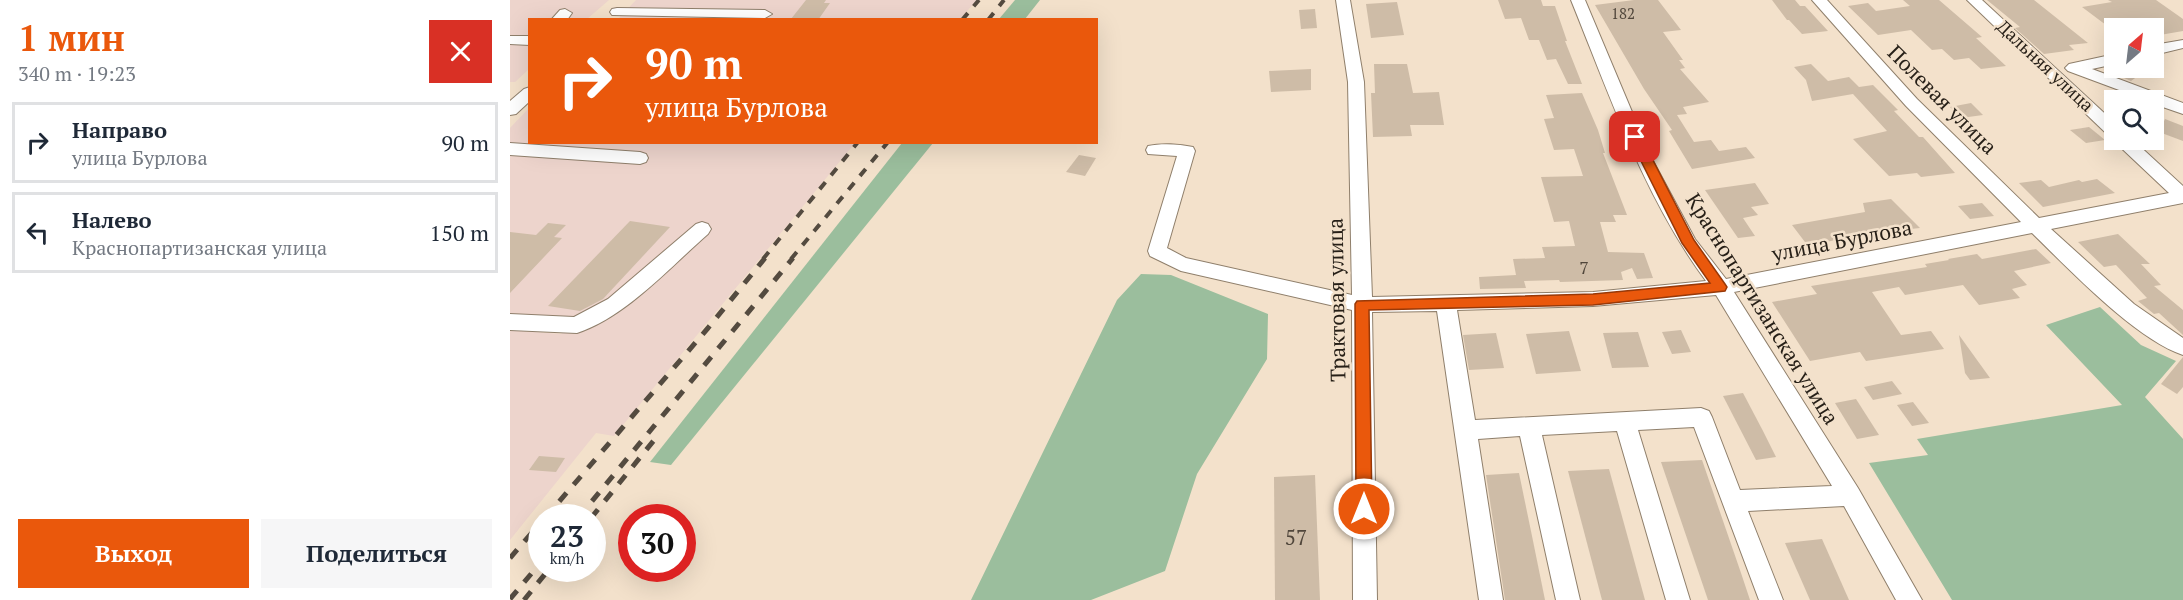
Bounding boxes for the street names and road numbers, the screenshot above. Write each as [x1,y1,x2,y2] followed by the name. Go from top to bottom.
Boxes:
[1992,14,2099,116] street label: Дальняя улица
[1882,38,2004,160] street label: Полевая улица
[1680,187,1846,430] street label: Краснопартизанская улица
[1768,213,1915,268] street label: улица Бурлова
[1321,217,1351,382] street label: Трактовая улица

